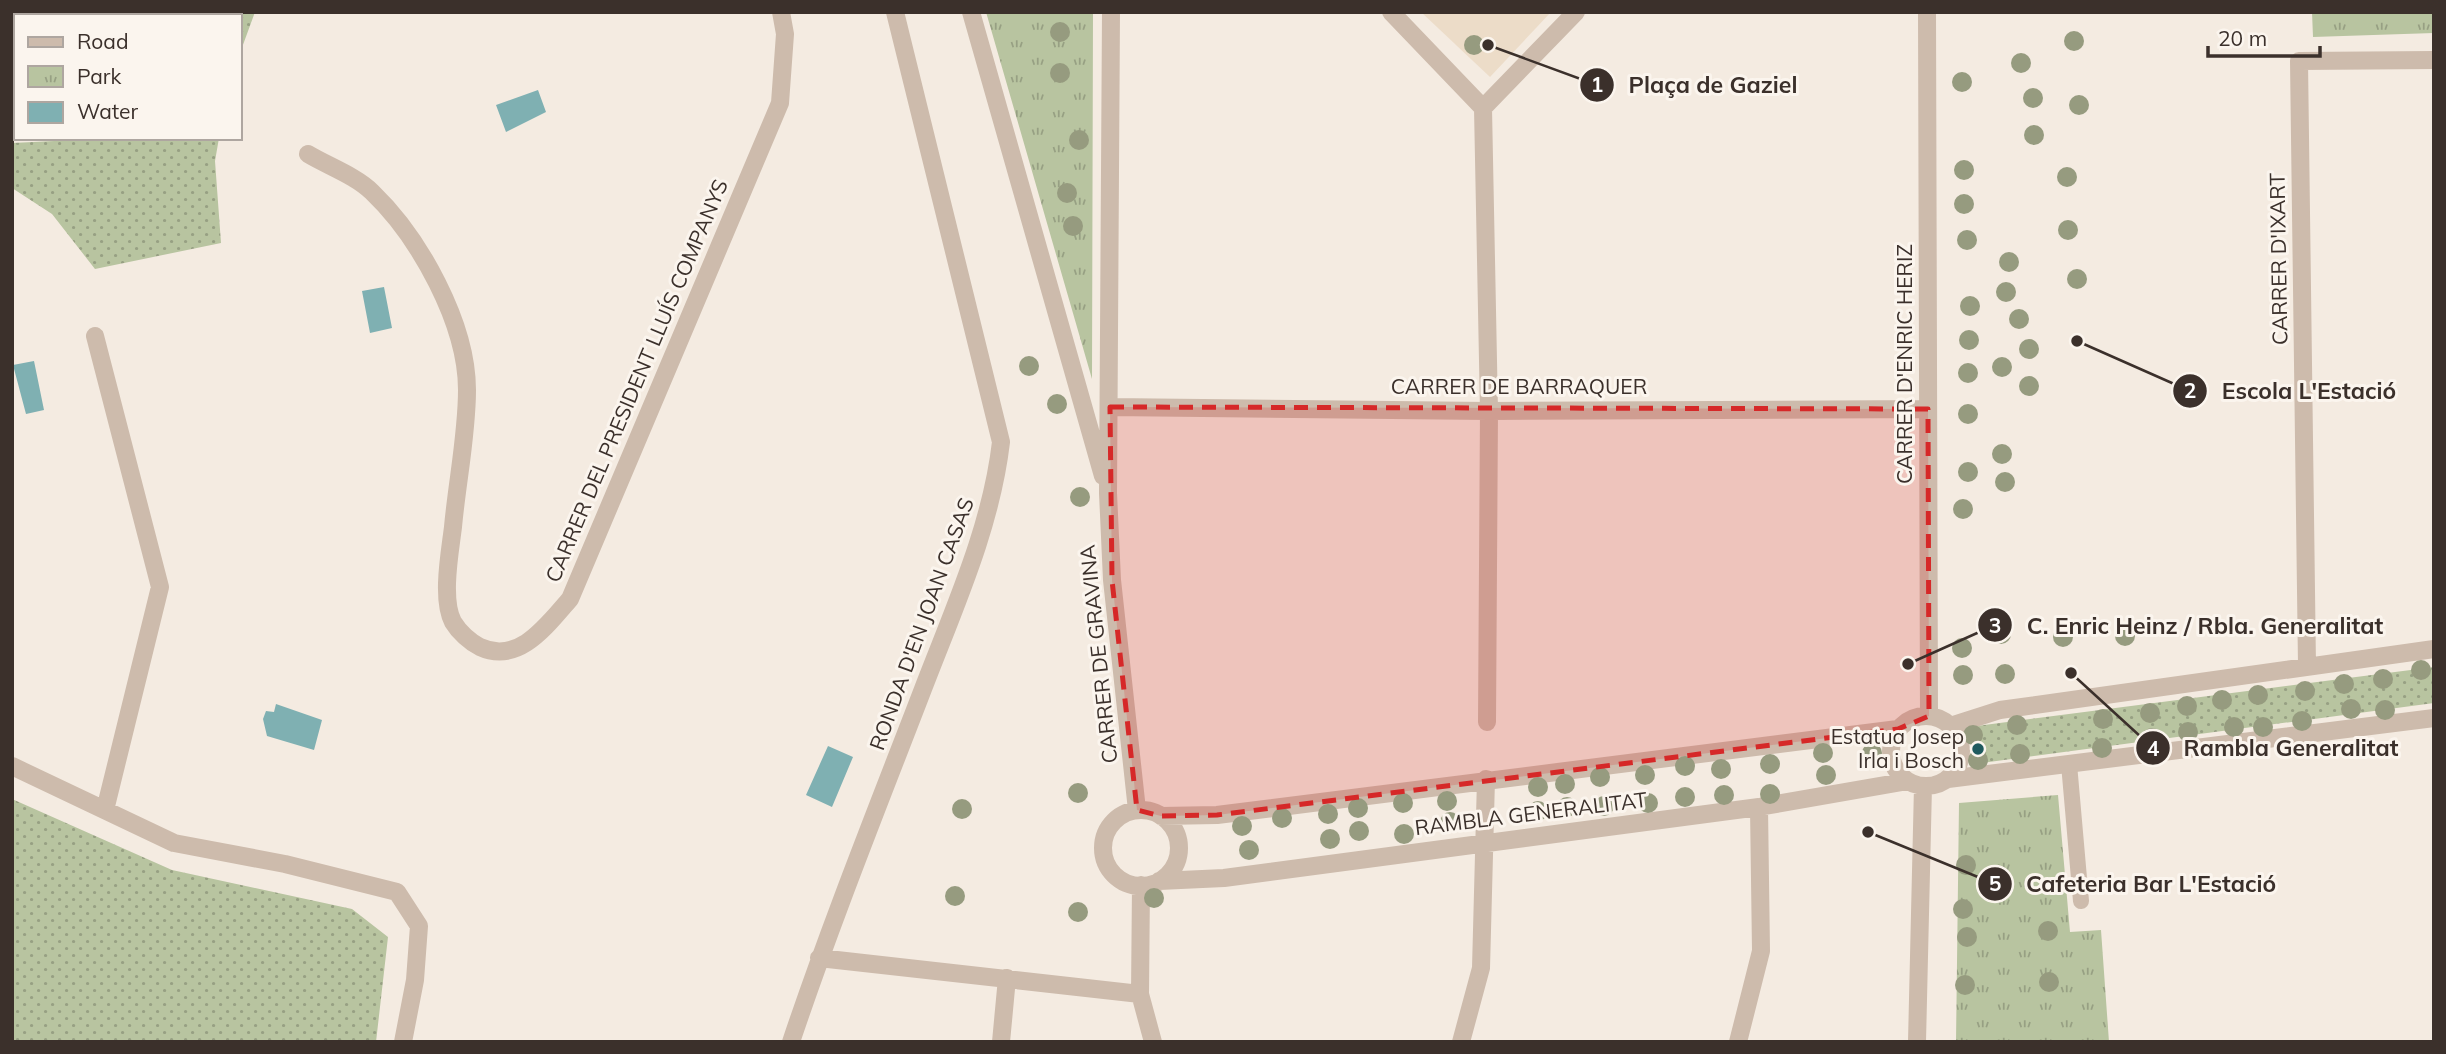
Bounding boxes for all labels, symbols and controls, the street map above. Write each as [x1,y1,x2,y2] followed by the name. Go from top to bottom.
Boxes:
[14,14,242,140] legend
[2208,14,2320,58] scale bar
[2218,25,2267,51] text: 20 m
[77,28,128,54] text: Road
[77,63,121,89] text: Park
[1580,63,1812,107] callout: Plaça de Gaziel
[1629,70,1797,99] text: Plaça de Gaziel
[1591,71,1603,97] text: 1
[77,98,138,124] text: Water
[2263,172,2293,345] street label: CARRER D'IXART
[539,175,733,586] street label: CARRER DEL PRESIDENT LLUÍS COMPANYS
[1891,244,1917,484] street label: CARRER D'ENRIC HERIZ
[2173,369,2410,413] callout: Escola L'Estació
[1391,373,1647,399] street label: CARRER DE BARRAQUER
[2222,376,2396,405] text: Escola L'Estació
[2184,377,2196,403] text: 2
[863,494,979,753] street label: RONDA D'EN JOAN CASAS
[1074,543,1122,765] street label: CARRER DE GRAVINA
[1977,603,2397,647] callout: C. Enric Heinz / Rbla. Generalitat
[2027,611,2383,640] text: C. Enric Heinz / Rbla. Generalitat
[1989,612,2001,638] text: 3
[1831,723,1964,773] place label: Estatua Josep Irla i Bosch
[2135,726,2413,770] callout: Rambla Generalitat
[2184,733,2399,762] text: Rambla Generalitat
[2147,735,2160,761] text: 4
[1970,741,1986,757] marker: Estatua Josep Irla i Bosch
[1413,786,1649,840] street label: RAMBLA GENERALITAT
[1977,862,2290,906] callout: Cafeteria Bar L'Estació
[2026,869,2276,898] text: Cafeteria Bar L'Estació
[1989,870,2001,896] text: 5

